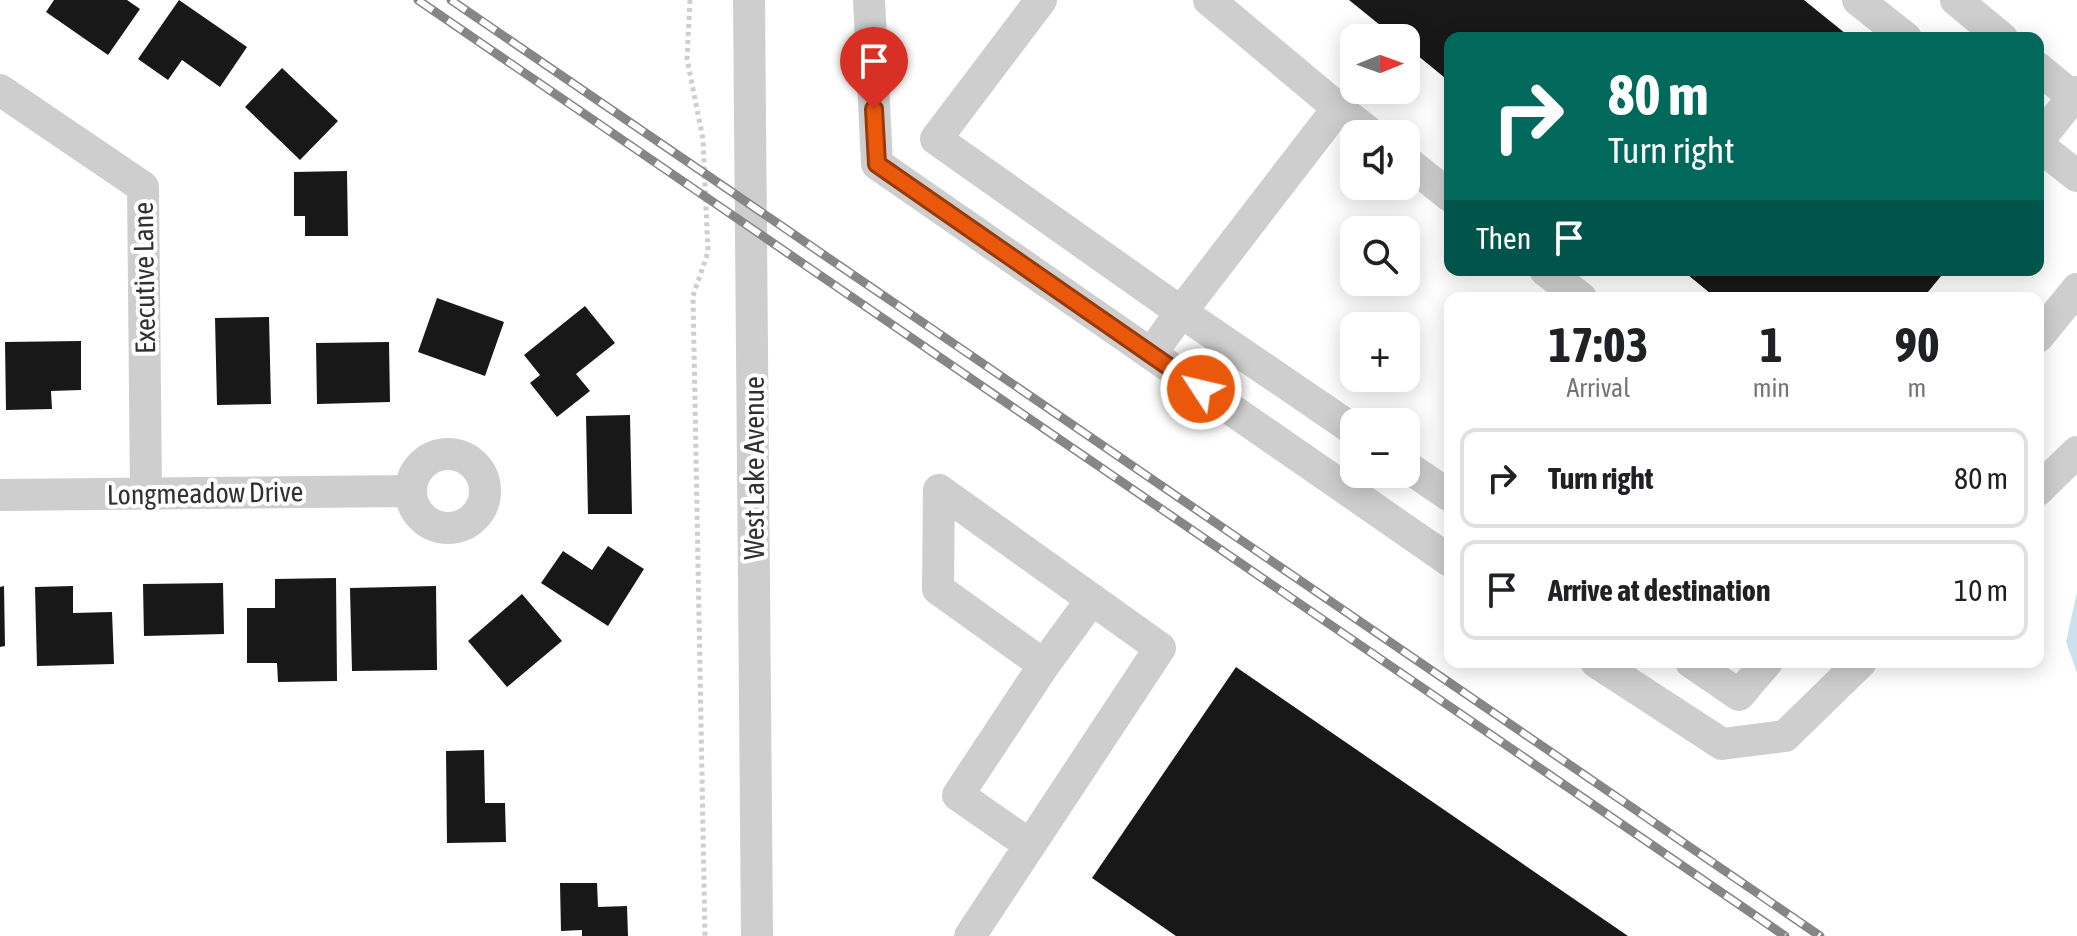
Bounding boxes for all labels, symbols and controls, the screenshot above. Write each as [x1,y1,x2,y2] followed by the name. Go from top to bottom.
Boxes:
[1340,24,1420,104] north arrow
[1340,24,1420,488] map controls
[840,27,908,109] pin
[852,39,896,83] icon: arrive
[1608,63,1709,127] text: 80 m
[1476,64,1580,168] icon: right
[1340,120,1420,200] button: sound
[1608,129,1735,171] text: Turn right
[127,202,161,354] street label: Executive Lane
[1340,216,1420,296] button: search
[1547,216,1591,260] icon: arrive
[1476,221,1531,255] text: Then
[1340,312,1420,392] button: +
[1548,317,1648,372] text: 17:03
[1760,317,1783,372] text: 1
[1894,317,1940,372] text: 90
[1159,347,1243,431] position arrow
[1567,373,1630,403] text: Arrival
[1753,373,1790,403] text: min
[1908,373,1926,403] text: m
[738,376,770,560] street label: West Lake Avenue
[1340,408,1420,488] button: −
[1480,456,1524,500] icon: right
[1548,461,1654,495] text: Turn right
[1954,461,2008,495] text: 80 m
[106,475,304,511] street label: Longmeadow Drive
[1480,568,1524,612] icon: arrive
[1548,573,1770,607] text: Arrive at destination
[1954,573,2008,607] text: 10 m

